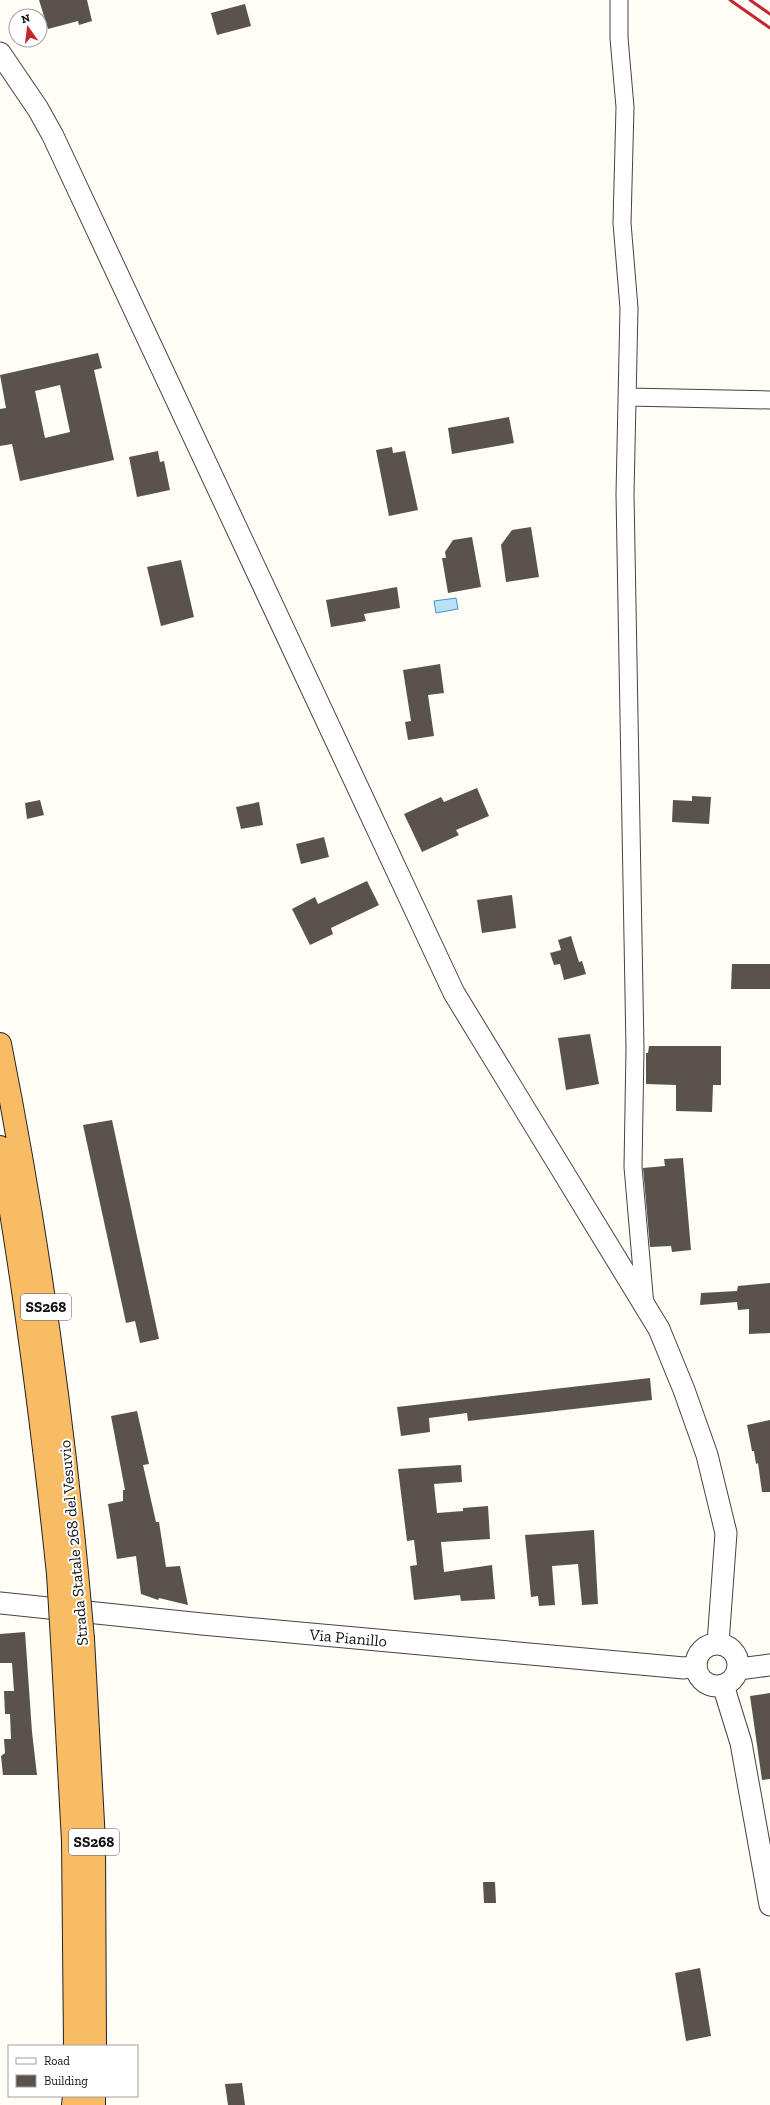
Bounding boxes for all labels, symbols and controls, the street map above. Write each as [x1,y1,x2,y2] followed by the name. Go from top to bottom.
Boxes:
[8,8,48,48] north arrow
[20,11,32,26] text: N
[21,1294,71,1320] road number: SS268
[55,1439,92,1647] street label: Strada Statale 268 del Vesuvio
[308,1625,388,1651] street label: Via Pianillo
[69,1829,119,1855] road number: SS268
[8,2045,138,2097] legend
[44,2054,70,2068] text: Road
[44,2074,88,2088] text: Building

